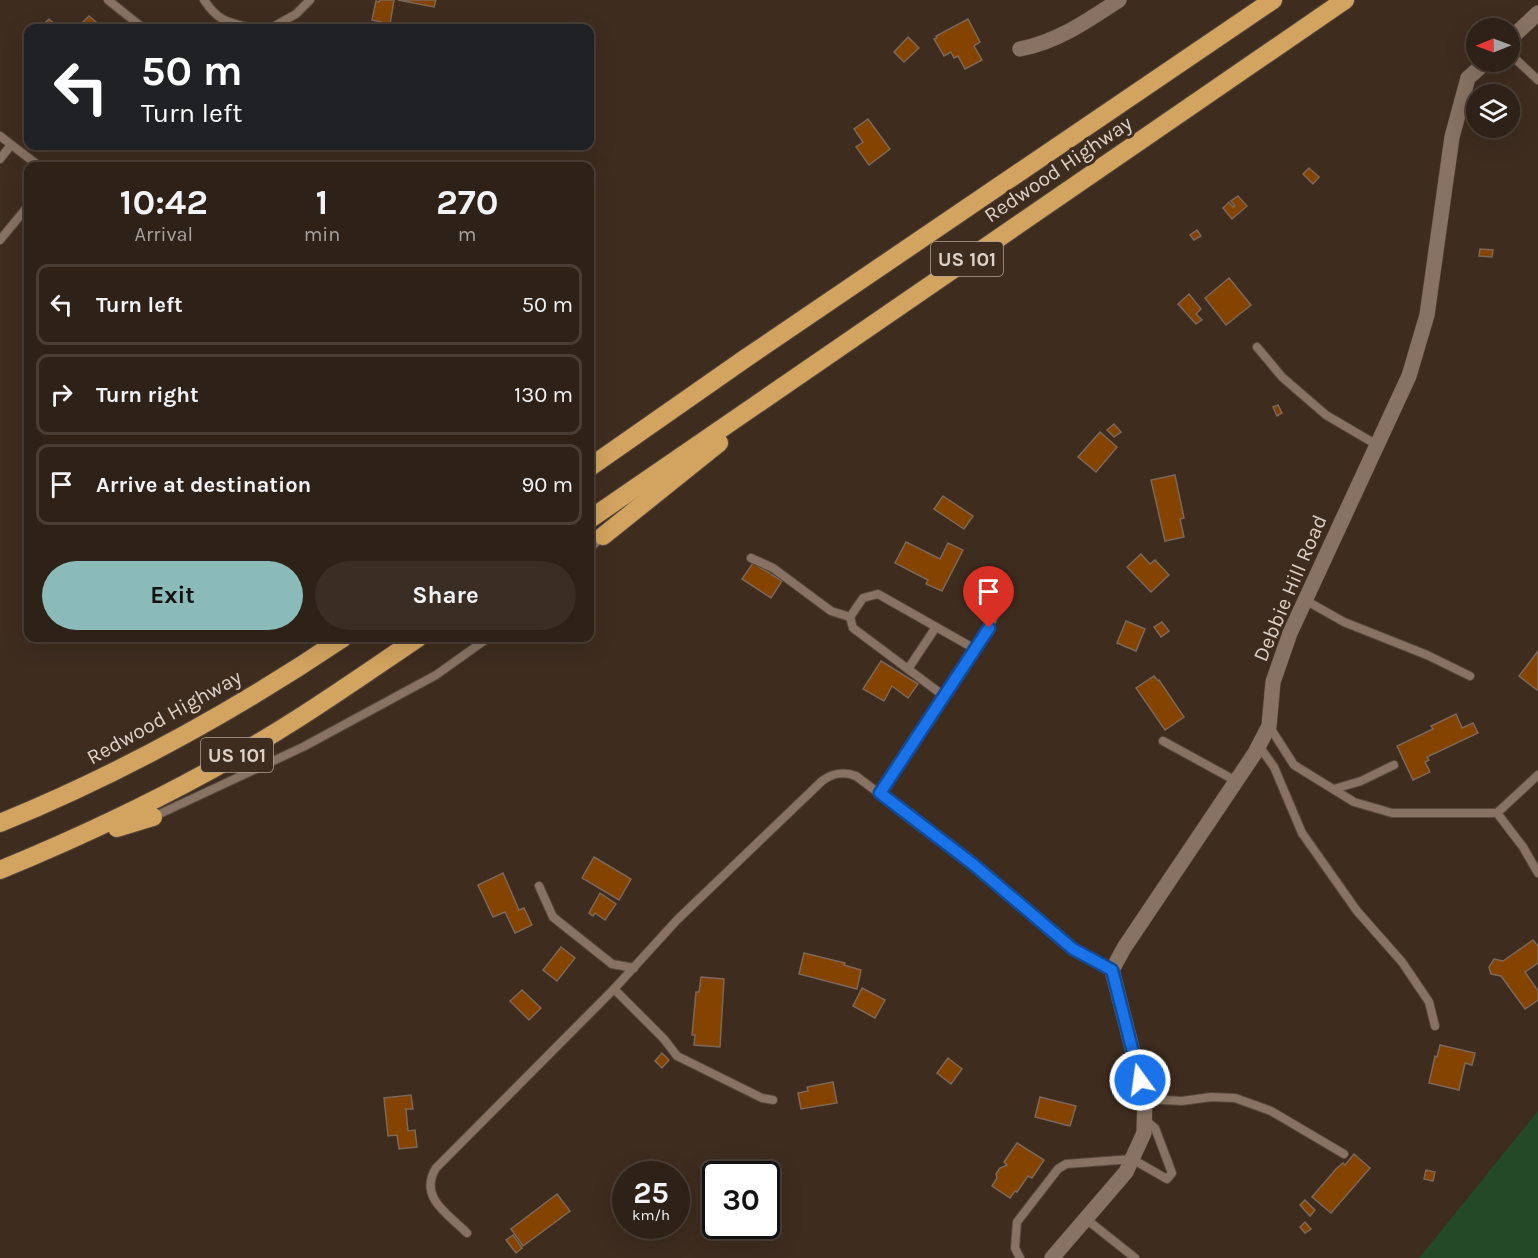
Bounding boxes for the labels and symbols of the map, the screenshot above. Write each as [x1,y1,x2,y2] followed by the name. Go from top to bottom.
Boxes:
[1466,18,1520,72] north arrow
[980,111,1137,227] street label: Redwood Highway
[931,242,1003,276] road number: US 101
[1248,511,1332,665] street label: Debbie Hill Road
[963,566,1014,628] pin
[83,664,246,769] street label: Redwood Highway
[201,738,273,772] road number: US 101
[1108,1048,1172,1112] position arrow
[702,1161,780,1239] speed limit sign: 30

